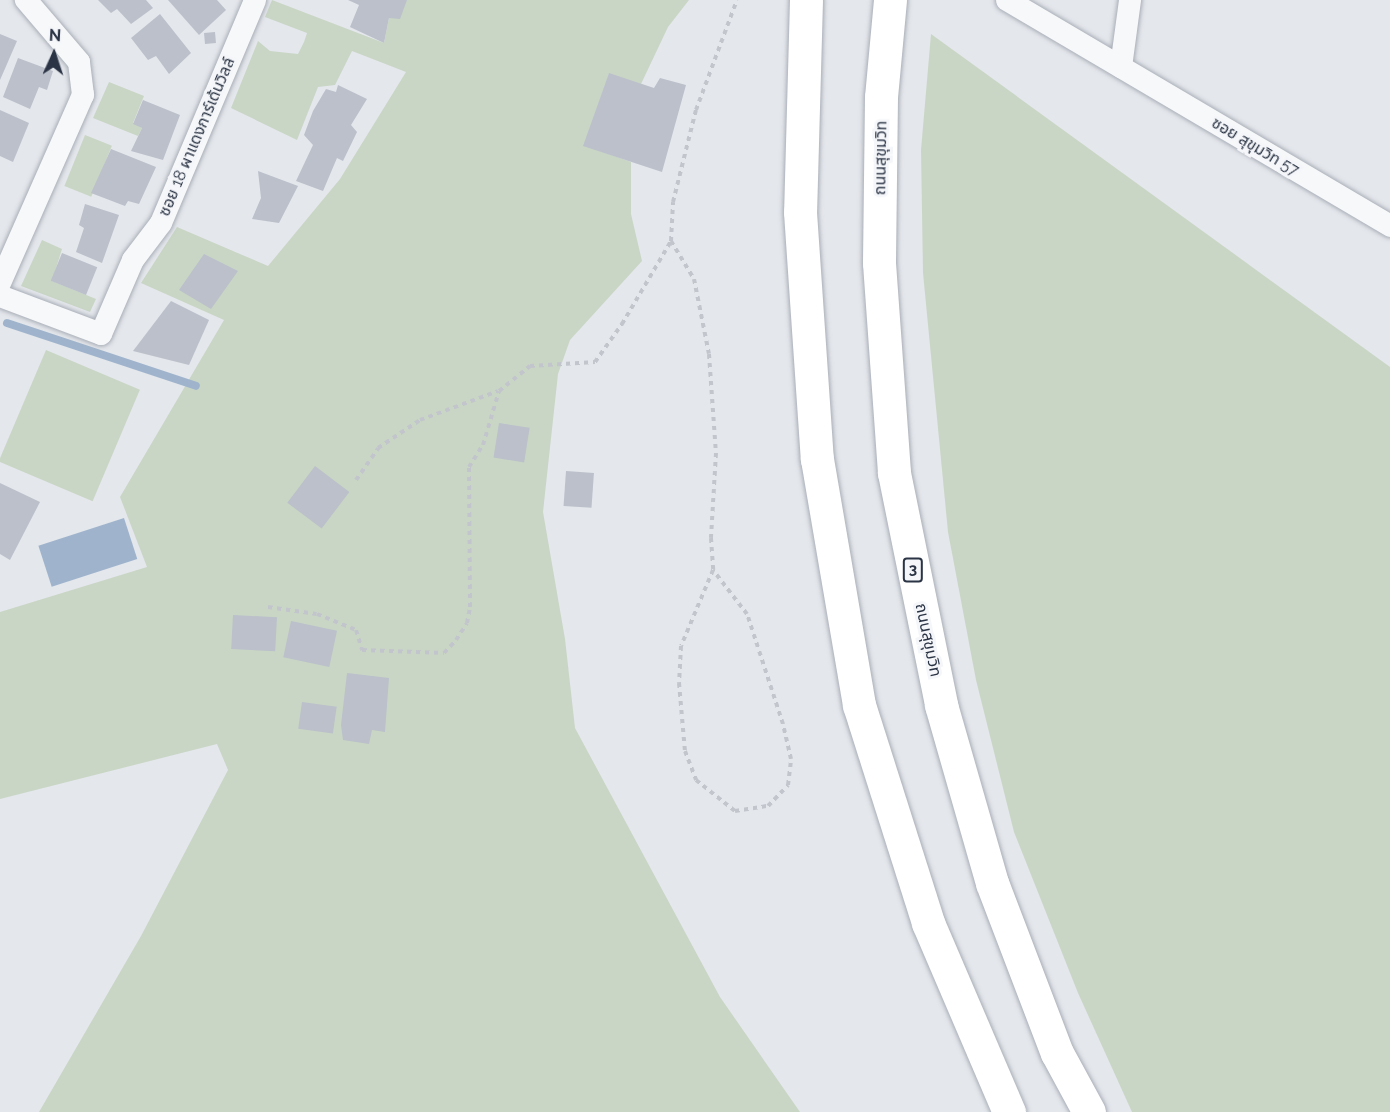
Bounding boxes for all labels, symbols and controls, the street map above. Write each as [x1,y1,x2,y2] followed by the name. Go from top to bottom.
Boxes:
[24,24,84,84] north arrow
[48,26,62,45] text: N
[155,55,239,219] street label: ซอย 18 ผาแดงการ์เด้นวิลล์
[1208,113,1302,181] street label: ซอย สุขุมวิท 57
[871,121,891,195] street label: ถนนสุขุมวิท
[902,558,924,582] road number: 3
[911,602,945,678] street label: ถนนสุขุมวิท

